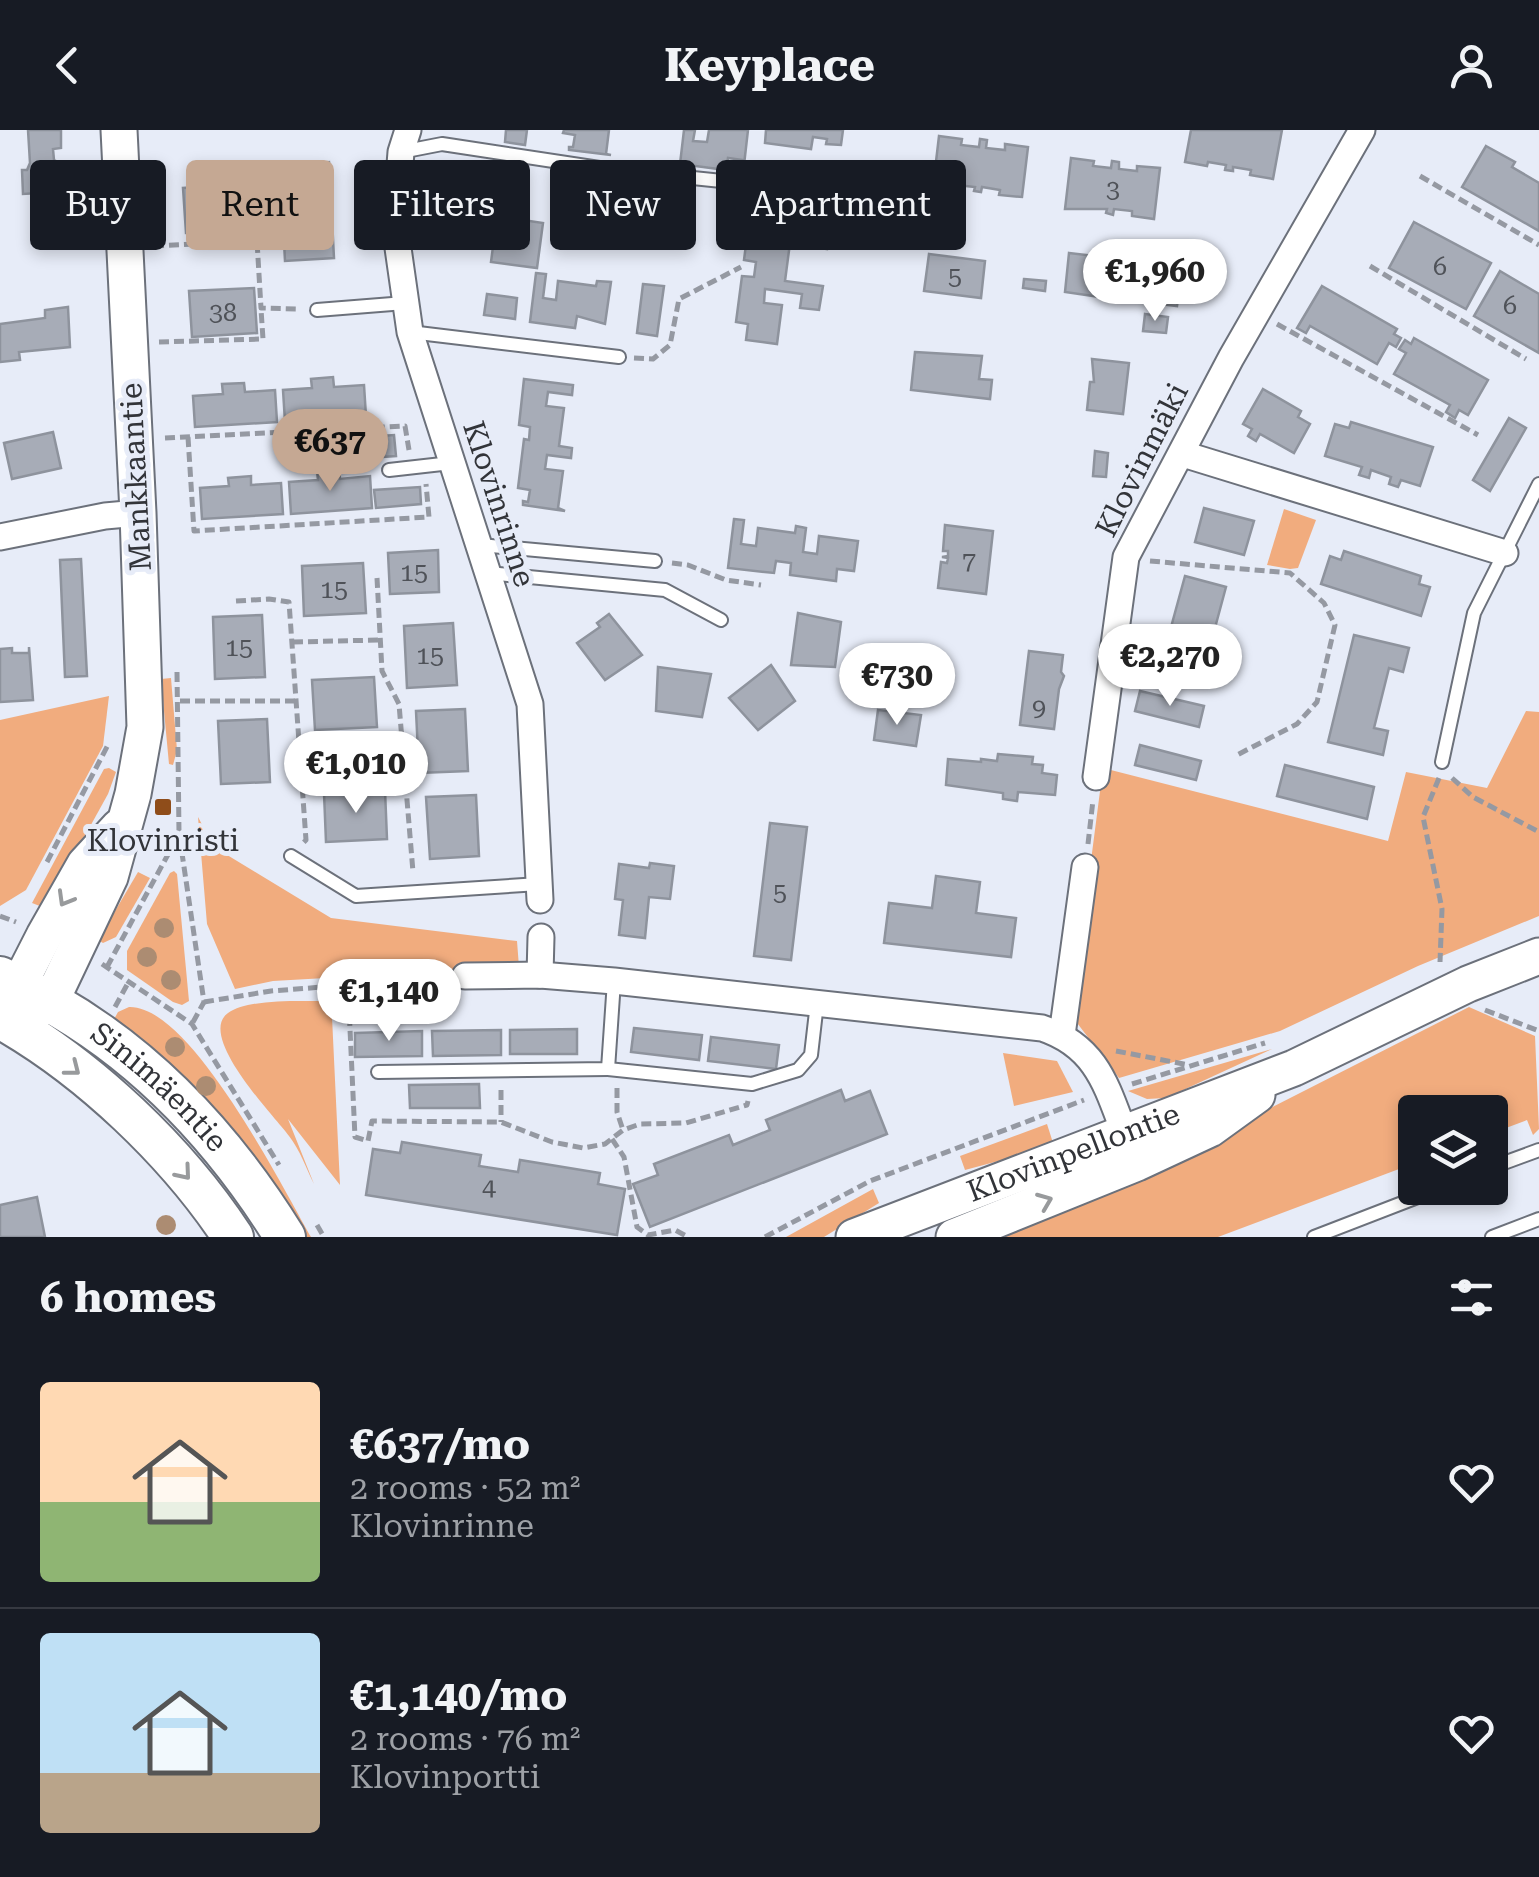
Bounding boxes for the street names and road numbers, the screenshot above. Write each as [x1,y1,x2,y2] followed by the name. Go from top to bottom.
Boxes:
[1088,377,1195,542] street label: Klovinmäki
[113,382,158,572] street label: Mankkaantie
[456,417,543,591] street label: Klovinrinne
[85,1015,235,1158] street label: Sinimäentie
[962,1096,1184,1209] street label: Klovinpellontie

